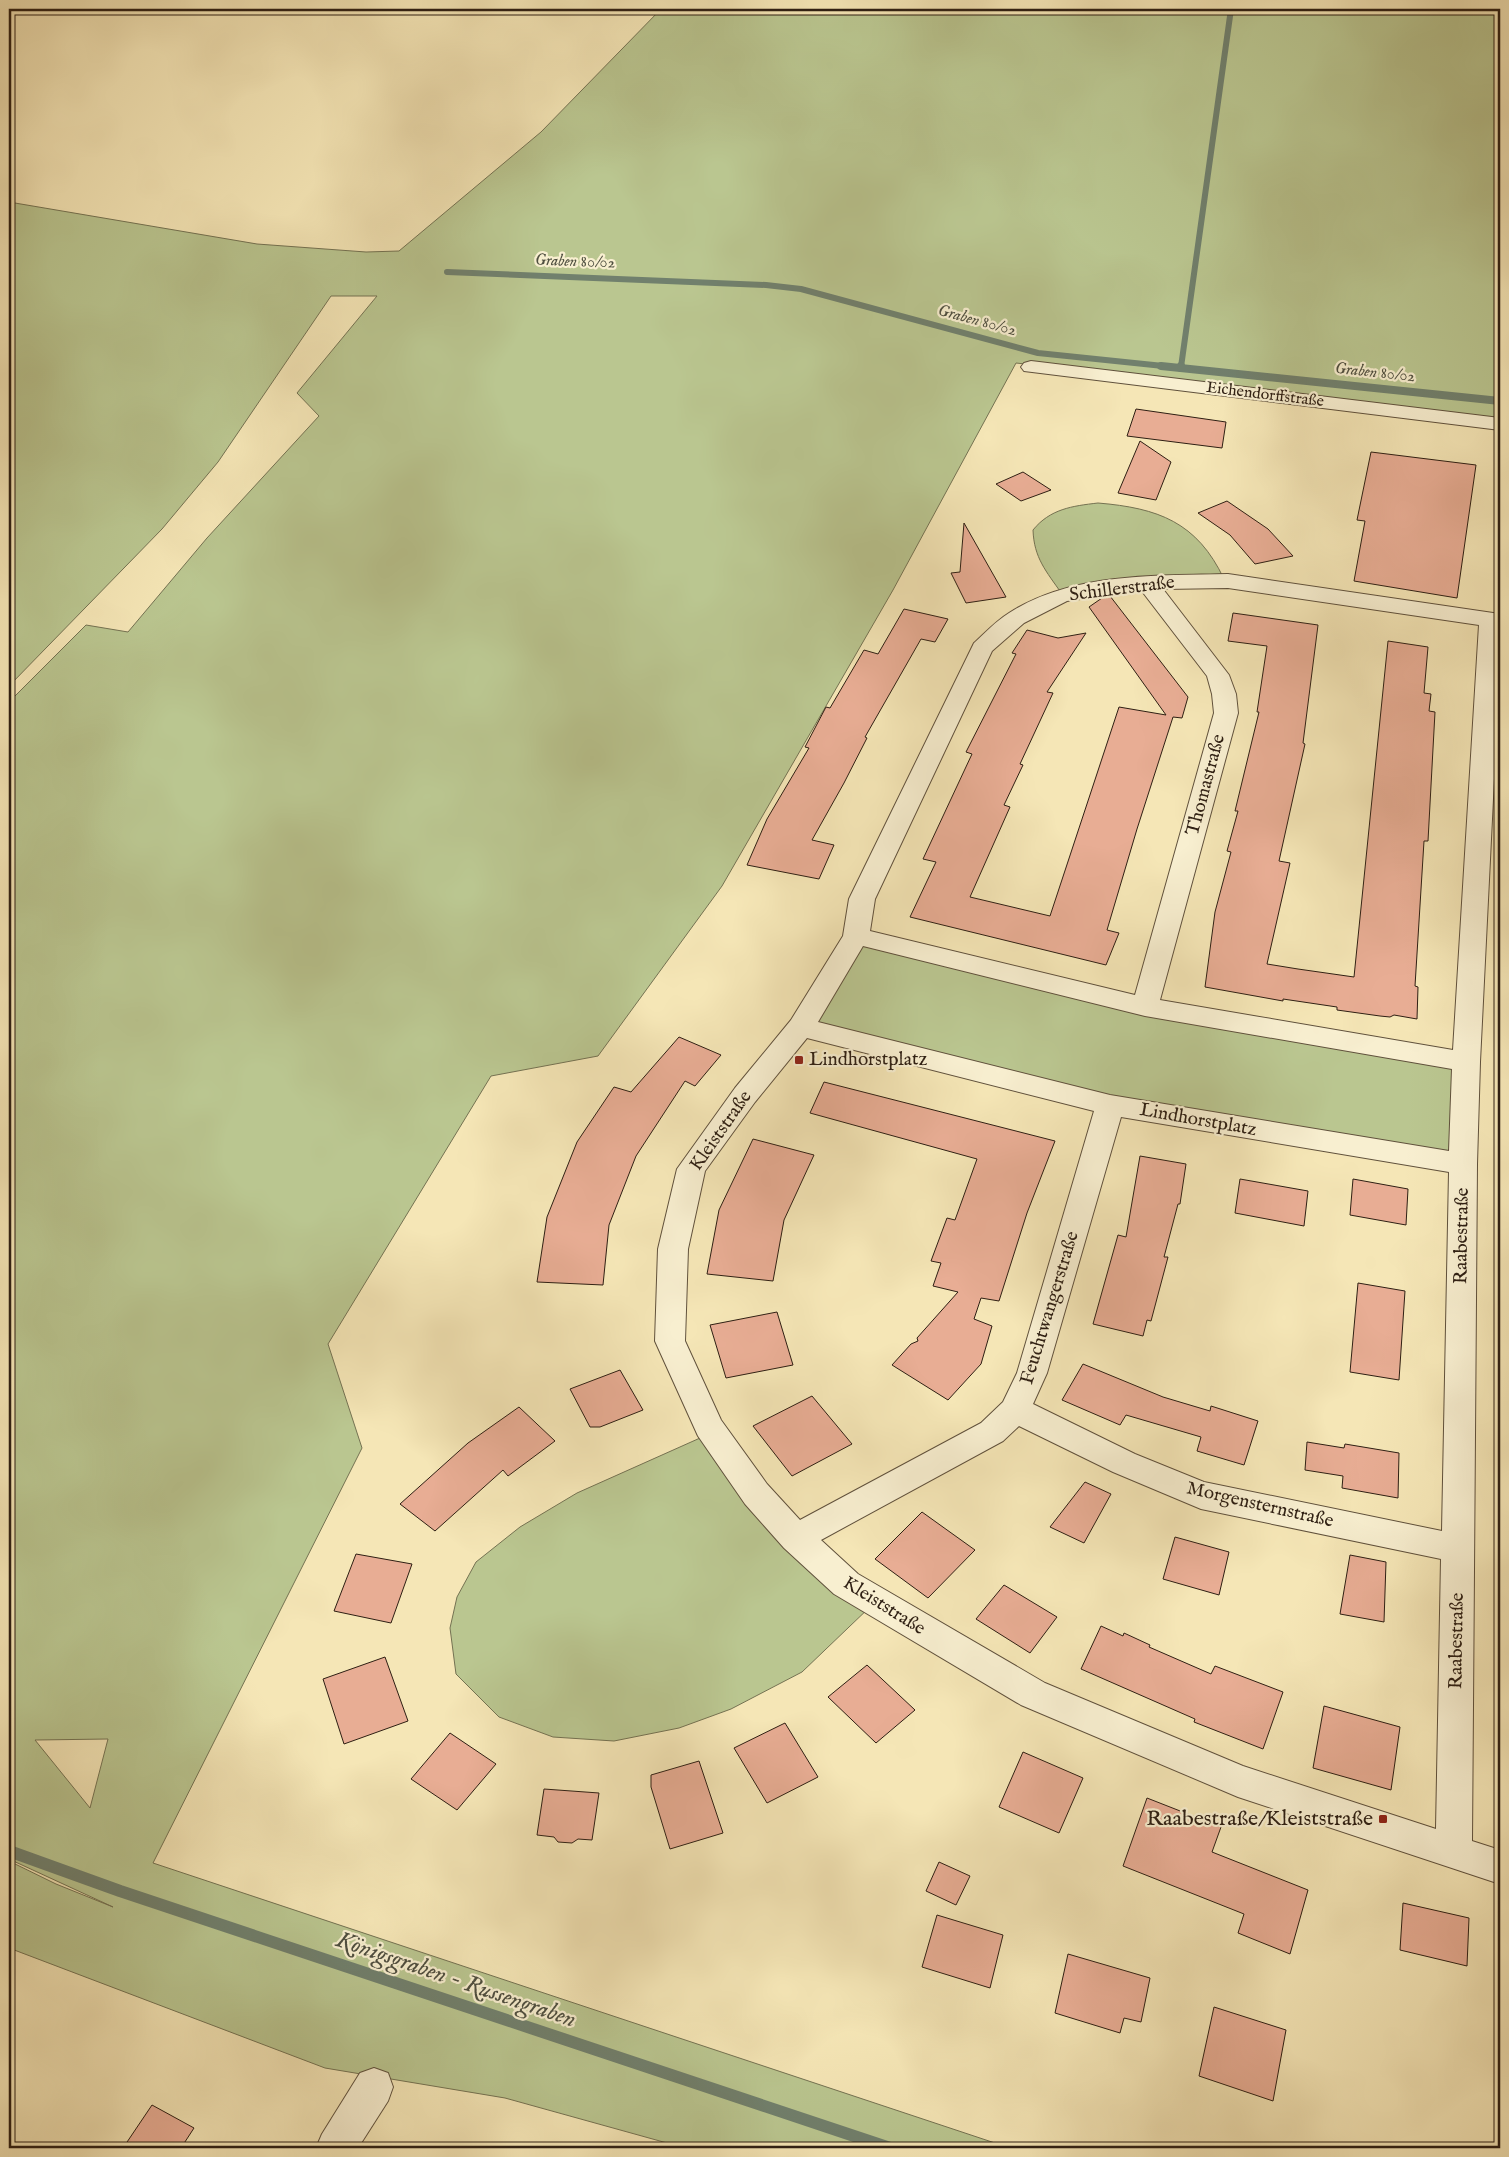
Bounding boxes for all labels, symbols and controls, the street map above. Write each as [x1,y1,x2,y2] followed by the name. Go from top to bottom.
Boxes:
[534,251,616,273] water label: Graben 80/02
[936,301,1018,341] water label: Graben 80/02
[1334,359,1416,387] water label: Graben 80/02
[1205,378,1325,412] street label: Eichendorffstraße
[1068,571,1176,607] street label: Schillerstraße
[1181,731,1231,838] street label: Thomastraße
[809,1048,927,1072] place label: Lindhorstplatz
[793,1054,805,1066] marker: Lindhorstplatz
[685,1086,758,1176] street label: Kleiststraße
[1138,1098,1258,1142] street label: Lindhorstplatz
[1449,1187,1475,1284] street label: Raabestraße
[1015,1228,1085,1388] street label: Feuchtwangerstraße
[1184,1476,1336,1534] street label: Morgensternstraße
[838,1571,930,1641] street label: Kleiststraße
[1444,1592,1470,1689] street label: Raabestraße
[1146,1805,1373,1833] place label: Raabestraße/Kleiststraße
[1377,1813,1389,1825] marker: Raabestraße/Kleiststraße
[331,1924,580,2036] water label: Königsgraben - Russengraben

